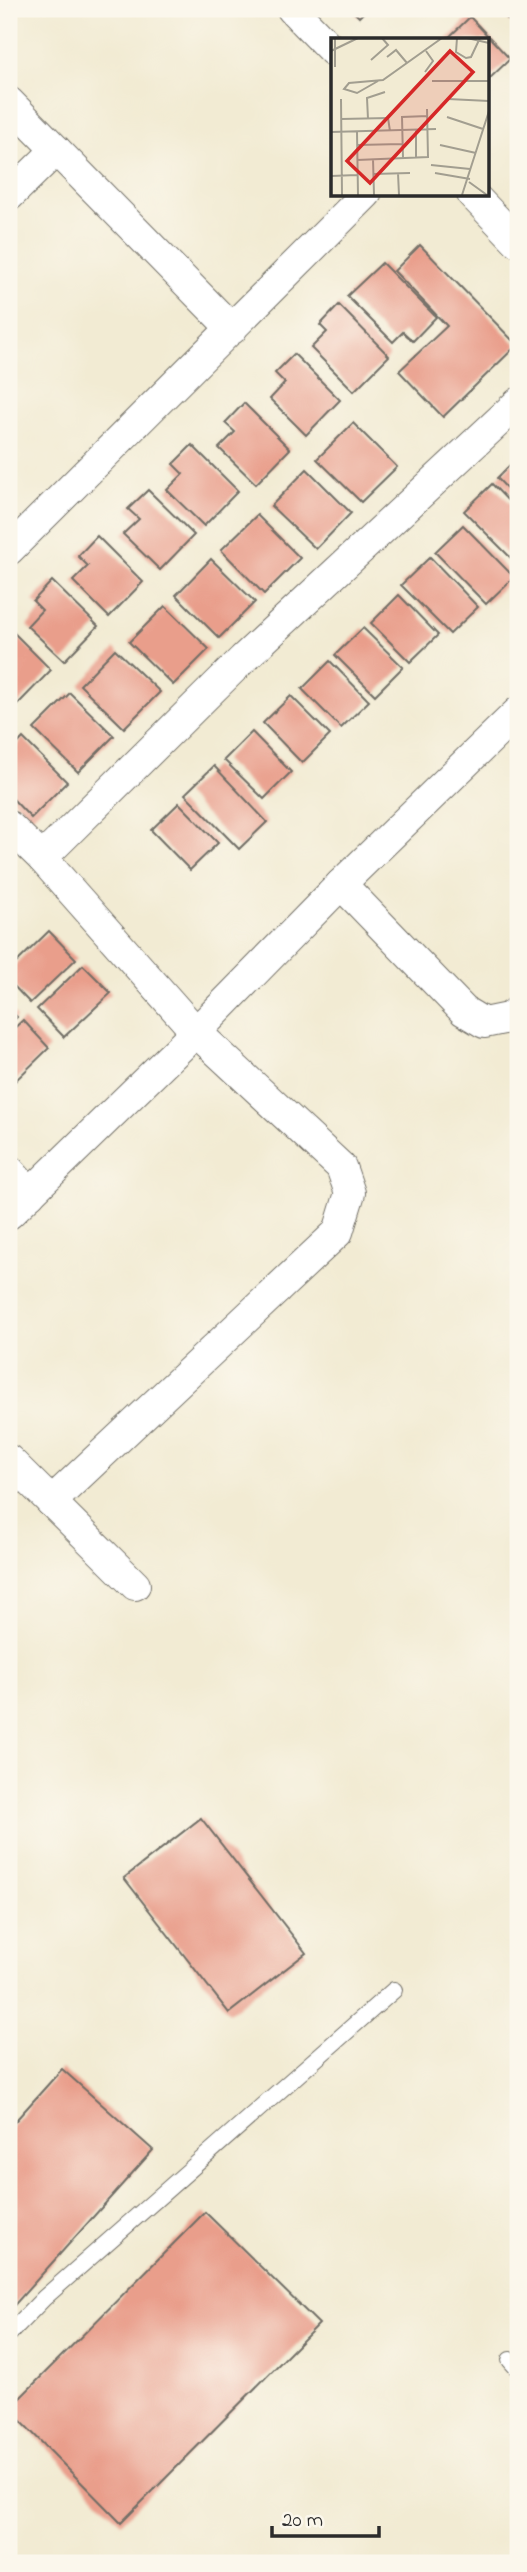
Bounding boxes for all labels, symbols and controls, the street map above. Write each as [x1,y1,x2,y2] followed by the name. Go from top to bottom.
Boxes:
[331,38,489,196] inset map
[272,2495,378,2539] scale bar
[282,2506,323,2536] text: 20 m

